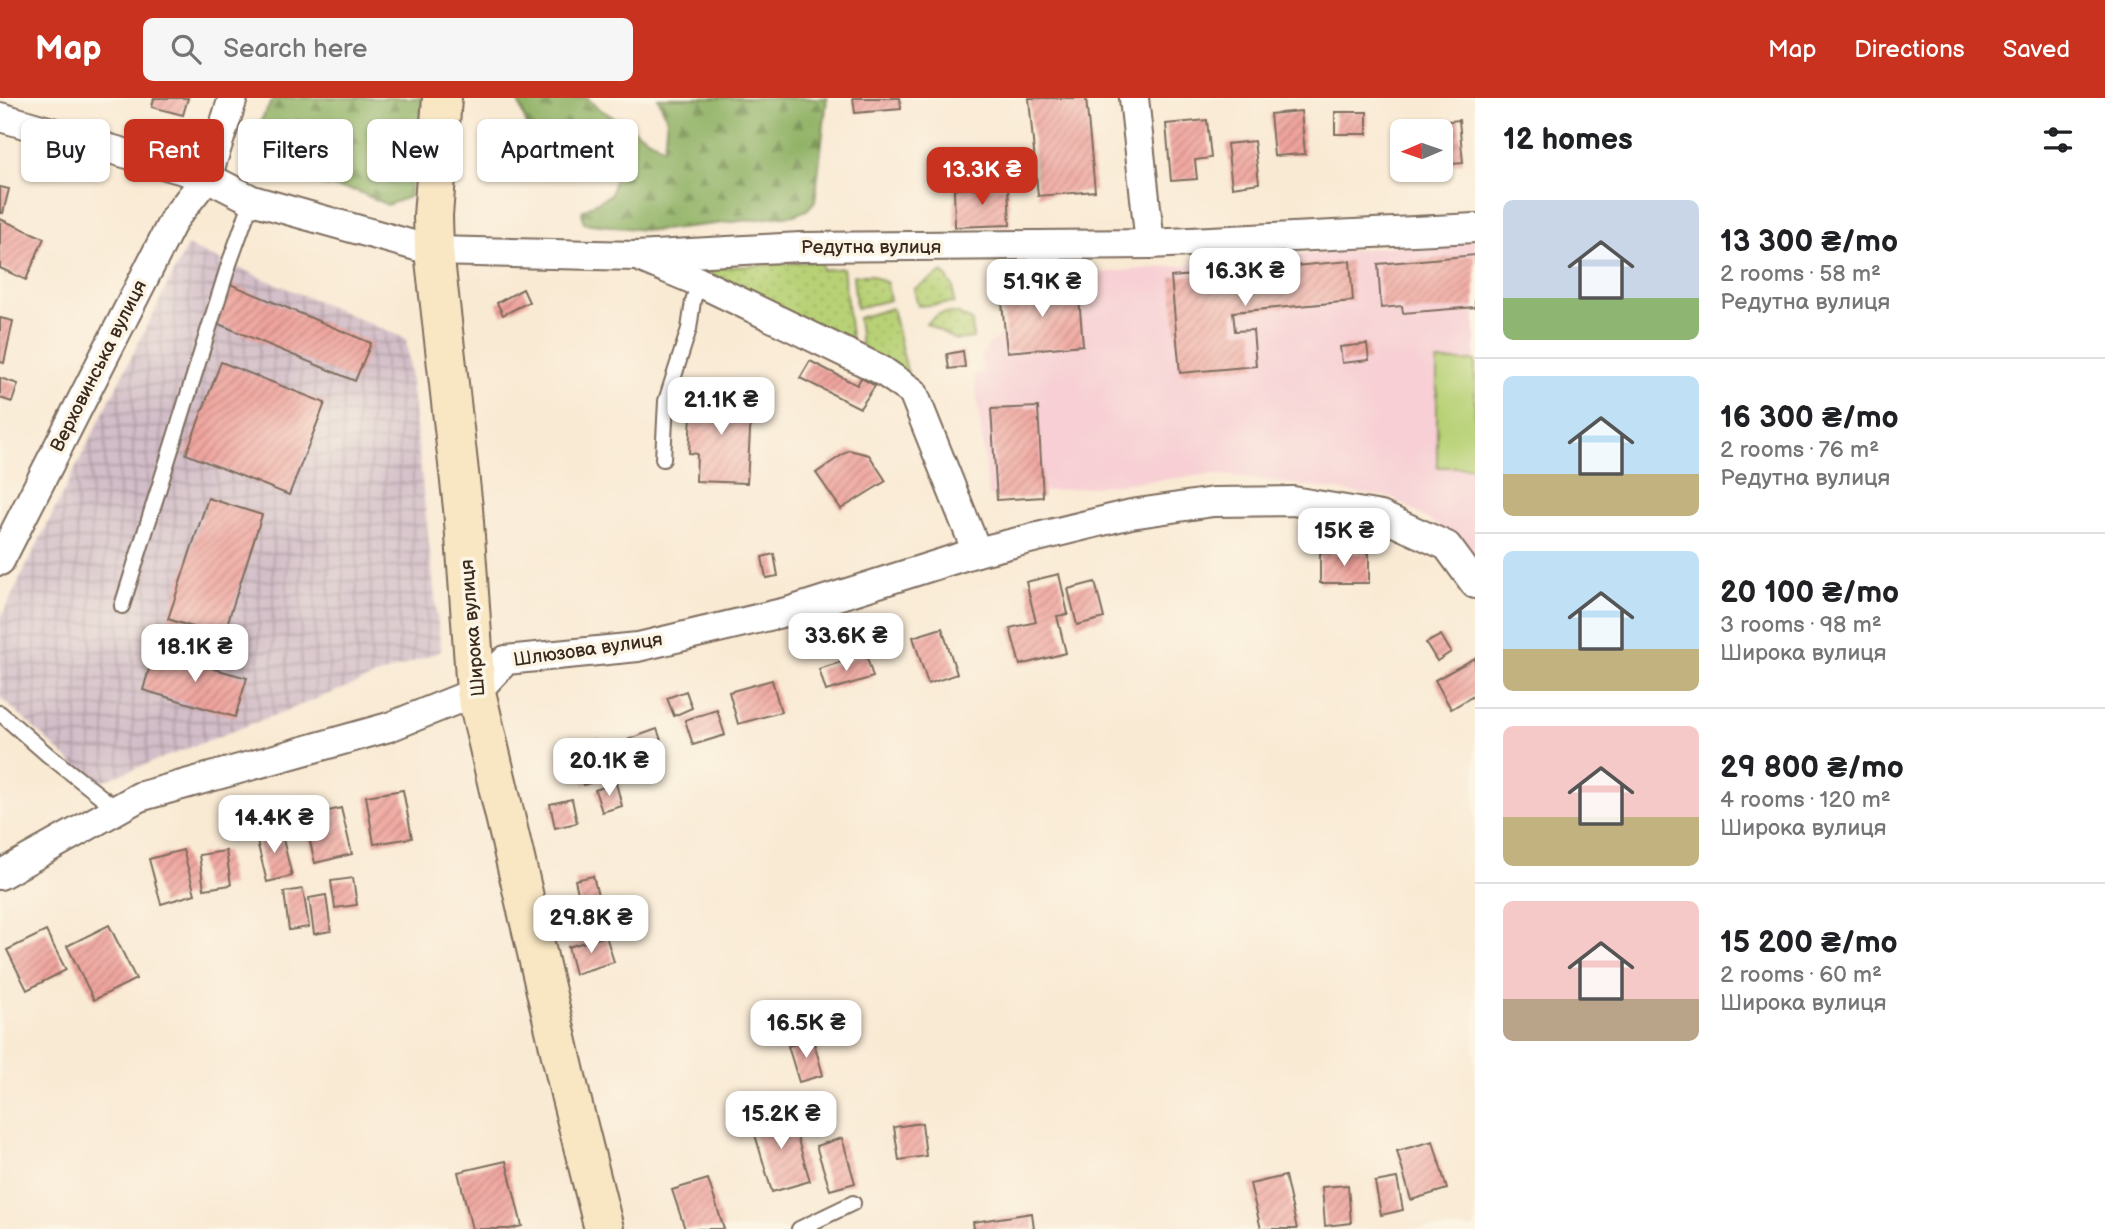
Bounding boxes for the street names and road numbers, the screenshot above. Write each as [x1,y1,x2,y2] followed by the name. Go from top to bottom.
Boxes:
[801,236,941,259] street label: Редутна вулиця
[46,276,152,456] street label: Верховинська вулиця
[456,558,490,698] street label: Широка вулиця
[512,628,664,672] street label: Шлюзова вулиця

